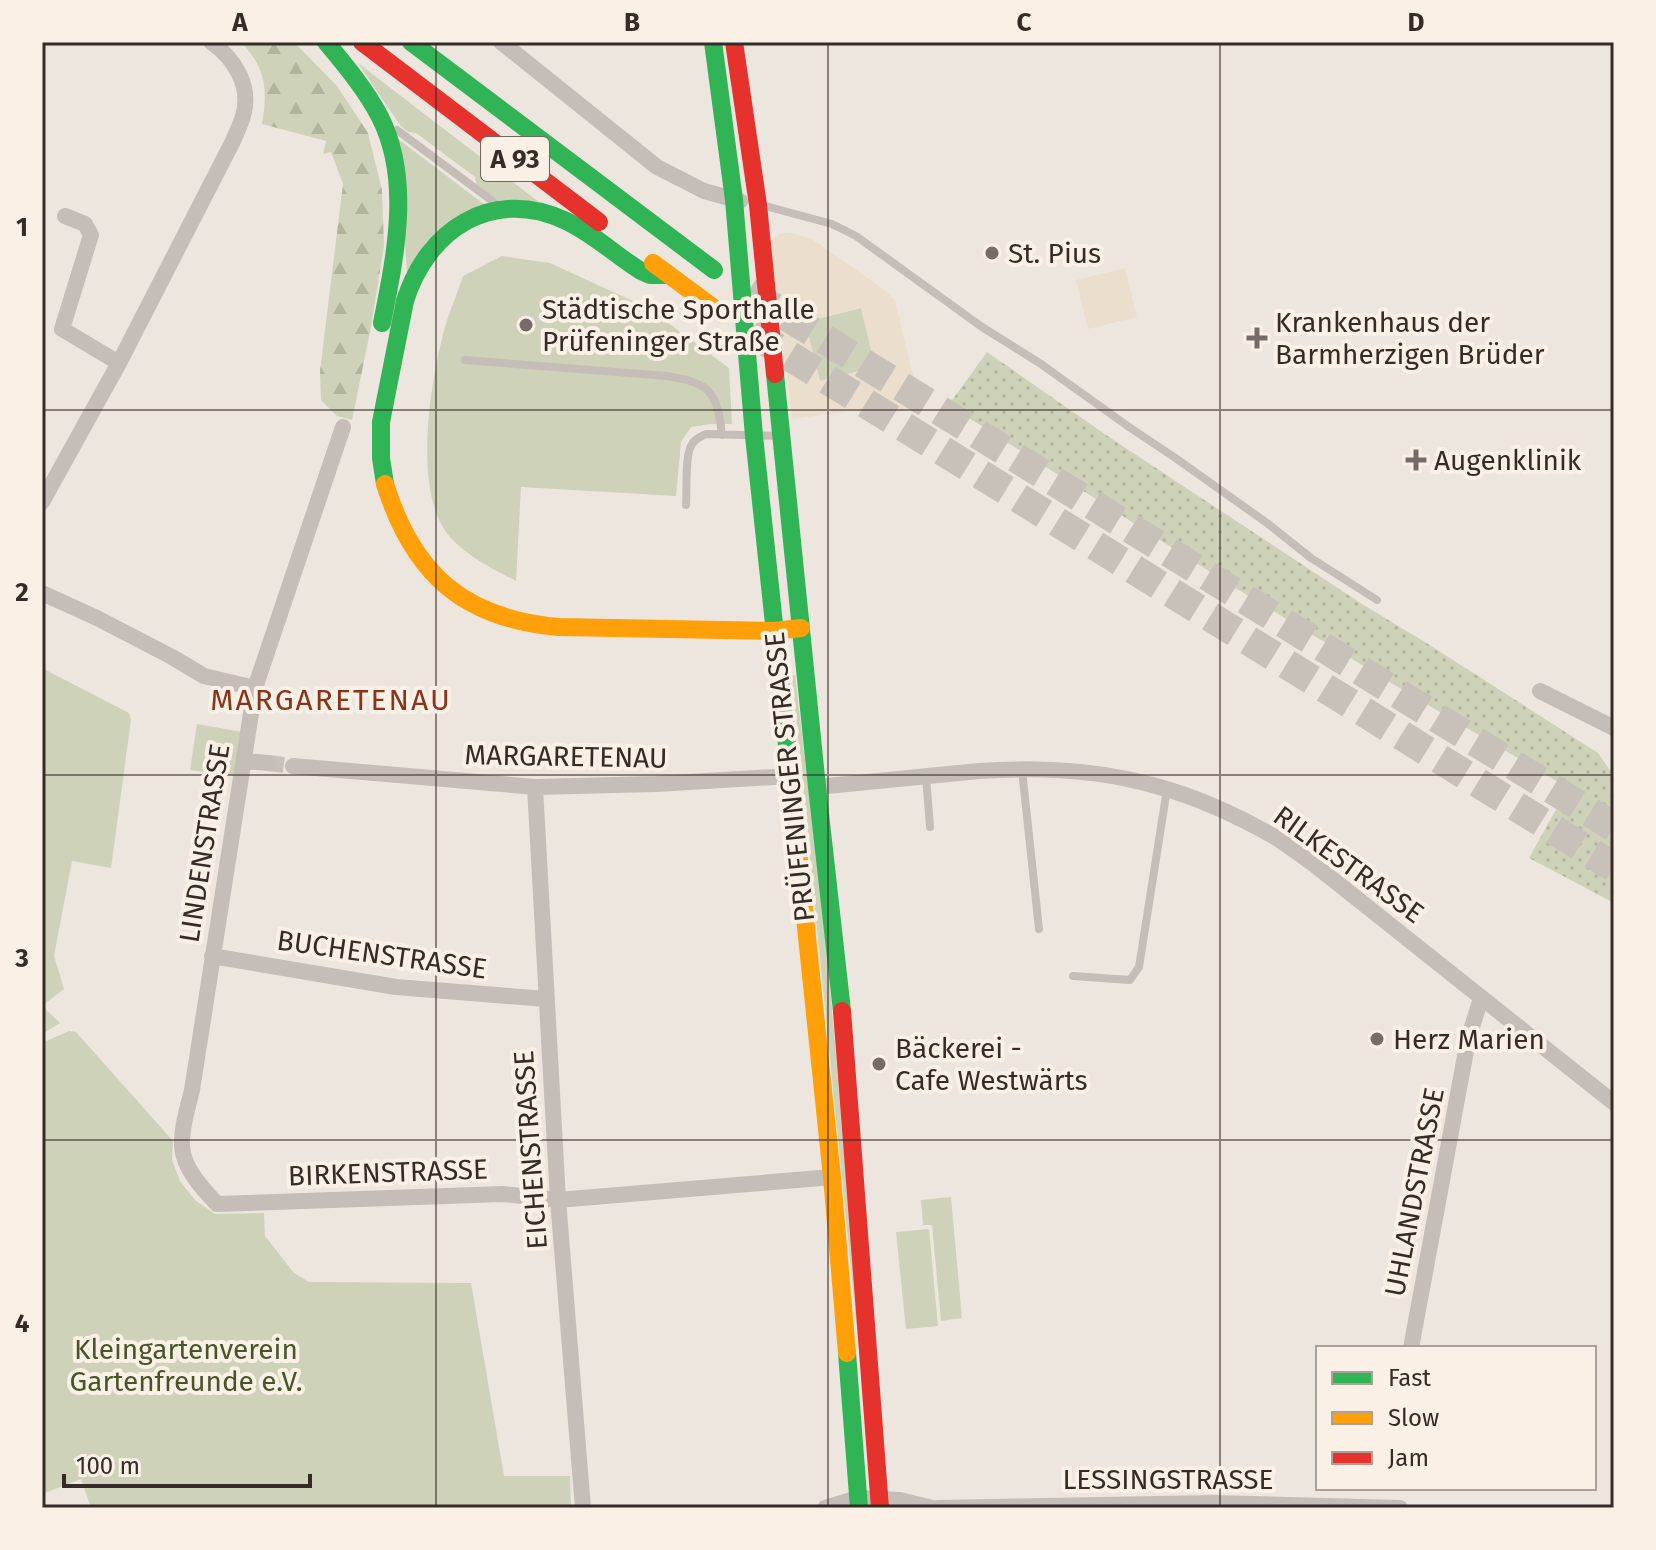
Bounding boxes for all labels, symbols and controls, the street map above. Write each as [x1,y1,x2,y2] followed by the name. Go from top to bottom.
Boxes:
[231,7,248,38] text: A
[624,7,640,38] text: B
[1017,7,1032,38] text: C
[1408,7,1425,38] text: D
[481,137,549,181] road number: A 93
[16,212,28,243] text: 1
[1008,237,1101,270] place label: St. Pius
[983,244,1001,262] marker: St. Pius
[542,293,815,358] place label: Städtische Sporthalle Prüfeninger Straße
[1275,306,1545,371] place label: Krankenhaus der Barmherzigen Brüder
[517,316,535,334] marker: Städtische Sporthalle Prüfeninger Straße
[1246,327,1268,349] marker: Krankenhaus der Barmherzigen Brüder
[1434,444,1582,477] place label: Augenklinik
[1405,449,1427,471] marker: Augenklinik
[15,577,29,608] text: 2
[758,630,821,923] street label: PRÜFENINGER STRASSE
[210,682,452,718] district label: MARGARETENAU
[464,738,668,775] street label: MARGARETENAU
[172,741,236,945] street label: LINDENSTRASSE
[1267,799,1430,930] street label: RILKESTRASSE
[275,923,489,986] street label: BUCHENSTRASSE
[14,943,29,974] text: 3
[1393,1023,1545,1056] place label: Herz Marien
[1368,1030,1386,1048] marker: Herz Marien
[895,1032,1088,1097] place label: Bäckerei - Cafe Westwärts
[507,1049,554,1251] street label: EICHENSTRASSE
[870,1055,888,1073] marker: Bäckerei - Cafe Westwärts
[1378,1085,1451,1299] street label: UHLANDSTRASSE
[287,1153,489,1192] street label: BIRKENSTRASSE
[15,1308,30,1339] text: 4
[70,1333,303,1398] park label: Kleingartenverein Gartenfreunde e.V.
[1316,1346,1596,1490] legend
[1388,1364,1431,1392] text: Fast
[1388,1404,1439,1432] text: Slow
[64,1438,310,1488] scale bar
[1388,1444,1429,1472] text: Jam
[76,1452,140,1480] text: 100 m
[1062,1463,1274,1496] street label: LESSINGSTRASSE

